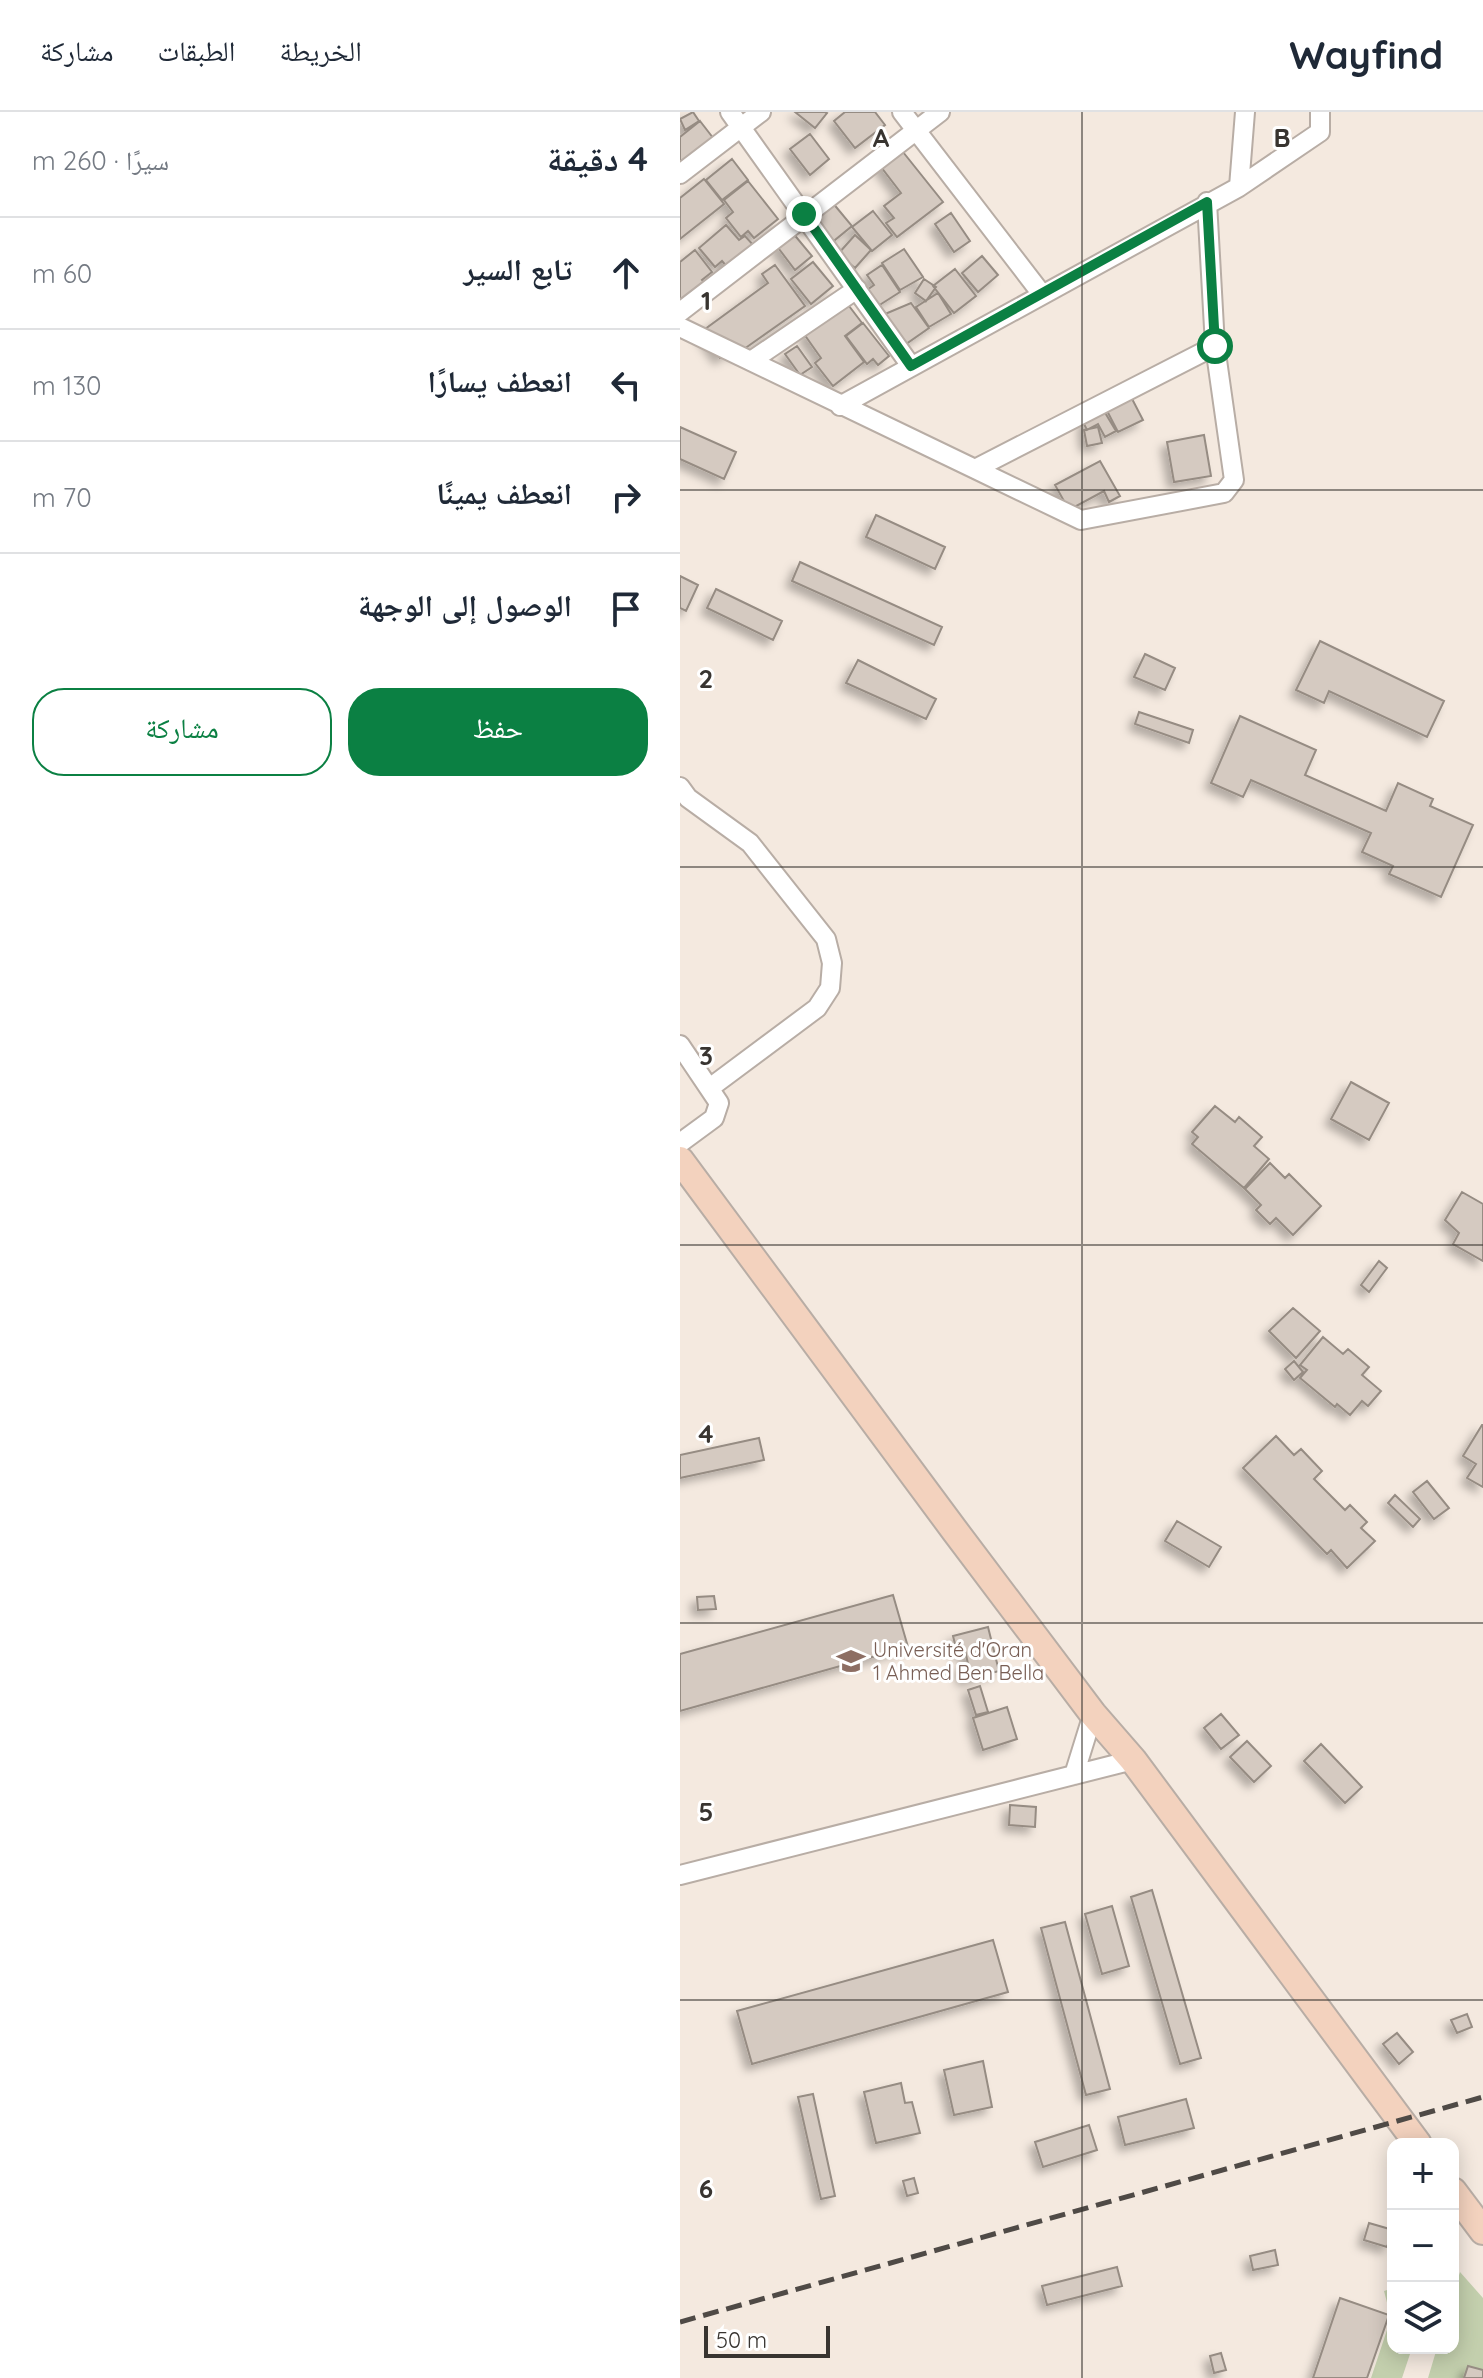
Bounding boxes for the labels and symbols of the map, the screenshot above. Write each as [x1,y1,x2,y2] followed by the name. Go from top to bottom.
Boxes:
[873,121,890,154] text: A
[1273,121,1291,154] text: B
[786,196,822,232] route end
[701,284,711,317] text: 1
[1197,328,1233,364] route start
[699,662,713,695] text: 2
[699,1039,713,1072] text: 3
[698,1417,714,1450] text: 4
[873,1637,1044,1685] place label: Université d'Oran 1 Ahmed Ben Bella
[836,1646,866,1676] school or university icon: Université d'Oran 1 Ahmed Ben Bella
[699,1795,713,1828] text: 5
[699,2172,713,2205] text: 6
[704,2322,830,2358] scale bar

